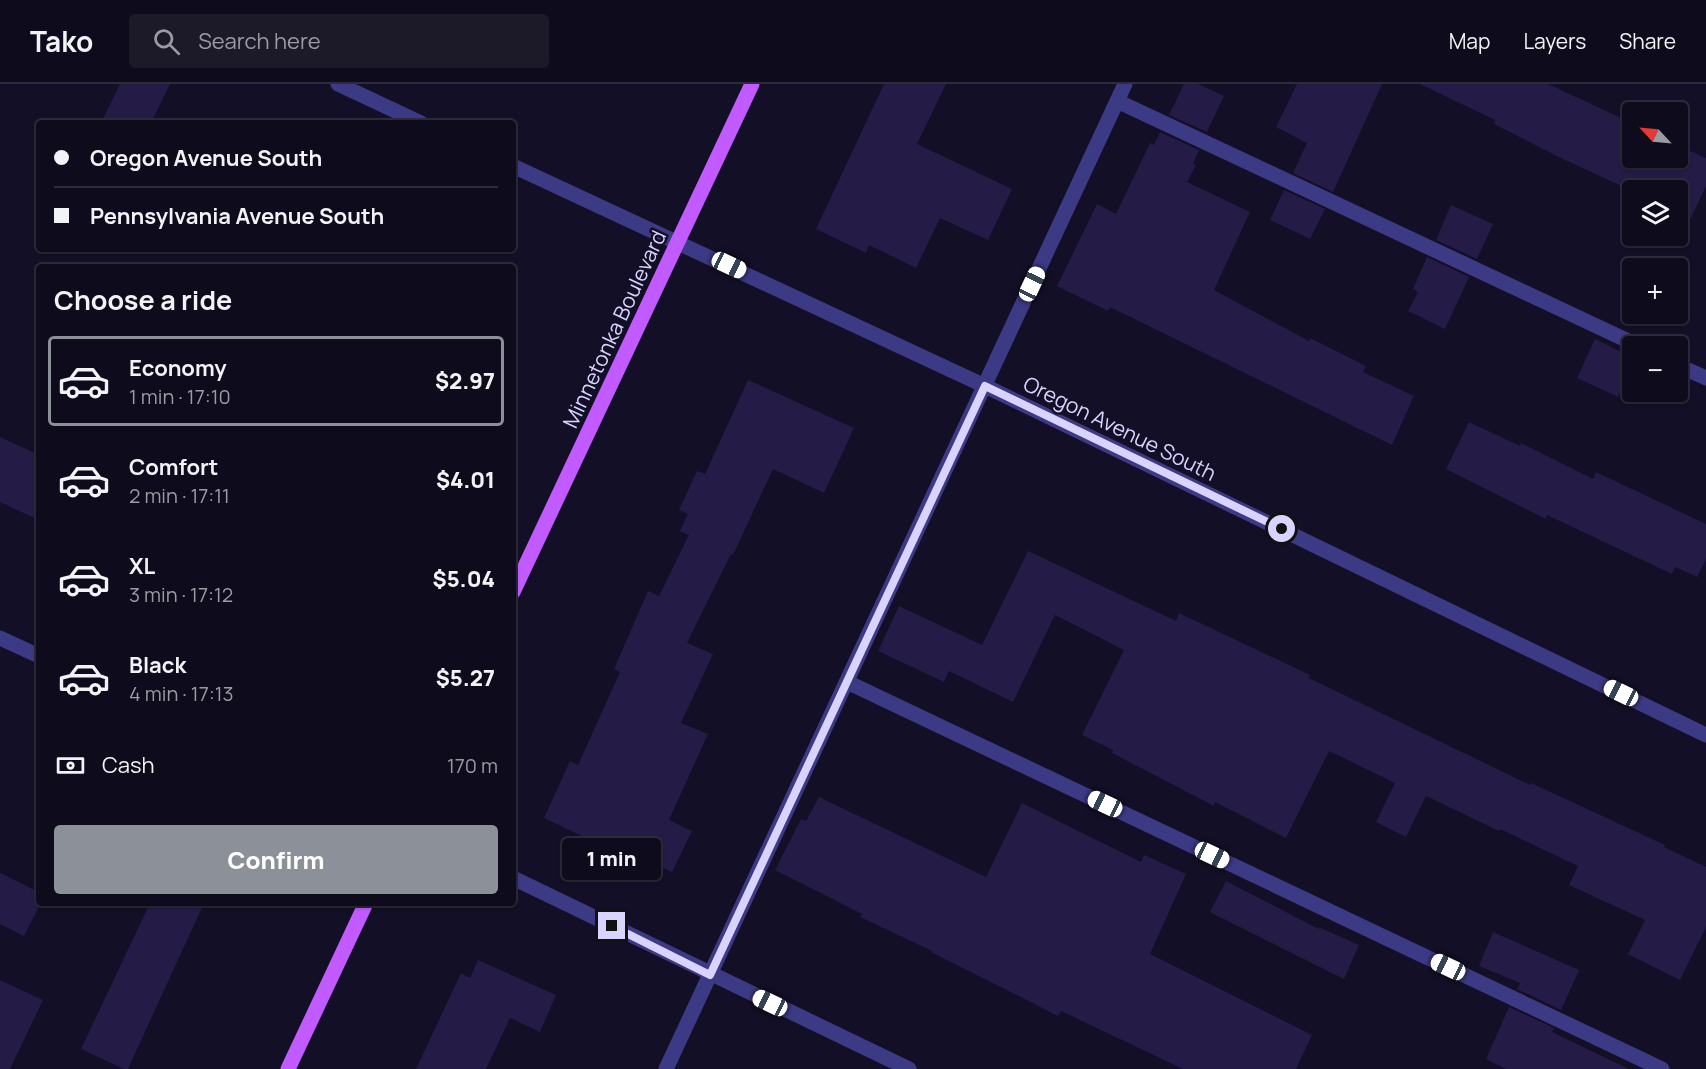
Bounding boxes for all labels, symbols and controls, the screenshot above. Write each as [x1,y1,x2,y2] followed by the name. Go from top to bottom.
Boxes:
[129,14,549,68] search box
[30,22,93,60] text: Tako
[150,25,183,58] icon: search
[198,26,321,56] text: Search here
[1449,27,1490,55] text: Map
[1523,27,1586,55] text: Layers
[1619,27,1676,55] text: Share
[1622,102,1688,168] north arrow
[1622,102,1688,402] map controls
[90,143,322,173] text: Oregon Avenue South
[1622,180,1688,246] button: layers
[90,201,384,231] text: Pennsylvania Avenue South
[556,226,672,432] street label: Minnetonka Boulevard
[709,249,749,281] car
[1622,258,1688,324] button: +
[1016,264,1048,304] car
[54,281,232,318] text: Choose a ride
[1622,336,1688,402] button: −
[129,353,227,383] text: Economy
[57,354,111,408] icon: car
[435,366,495,396] text: $2.97
[1019,369,1221,487] street label: Oregon Avenue South
[129,383,231,410] text: 1 min · 17:10
[129,452,218,482] text: Comfort
[57,453,111,507] icon: car
[436,465,495,495] text: $4.01
[129,482,230,509] text: 2 min · 17:11
[1268,515,1295,542] route start
[129,551,155,581] text: XL
[57,552,111,606] icon: car
[433,564,495,594] text: $5.04
[129,581,233,608] text: 3 min · 17:12
[129,650,186,680] text: Black
[57,651,111,705] icon: car
[436,663,495,693] text: $5.27
[1601,677,1641,709] car
[129,680,234,707] text: 4 min · 17:13
[54,749,87,782] icon: cash
[102,750,155,780] text: Cash
[447,752,498,779] text: 170 m
[1085,788,1125,820] car
[54,825,498,894] button: Confirm
[562,839,662,881] callout: 1 min
[1192,839,1232,871] car
[586,845,637,872] text: 1 min
[598,912,625,939] route end
[1428,951,1468,983] car
[750,987,790,1019] car

